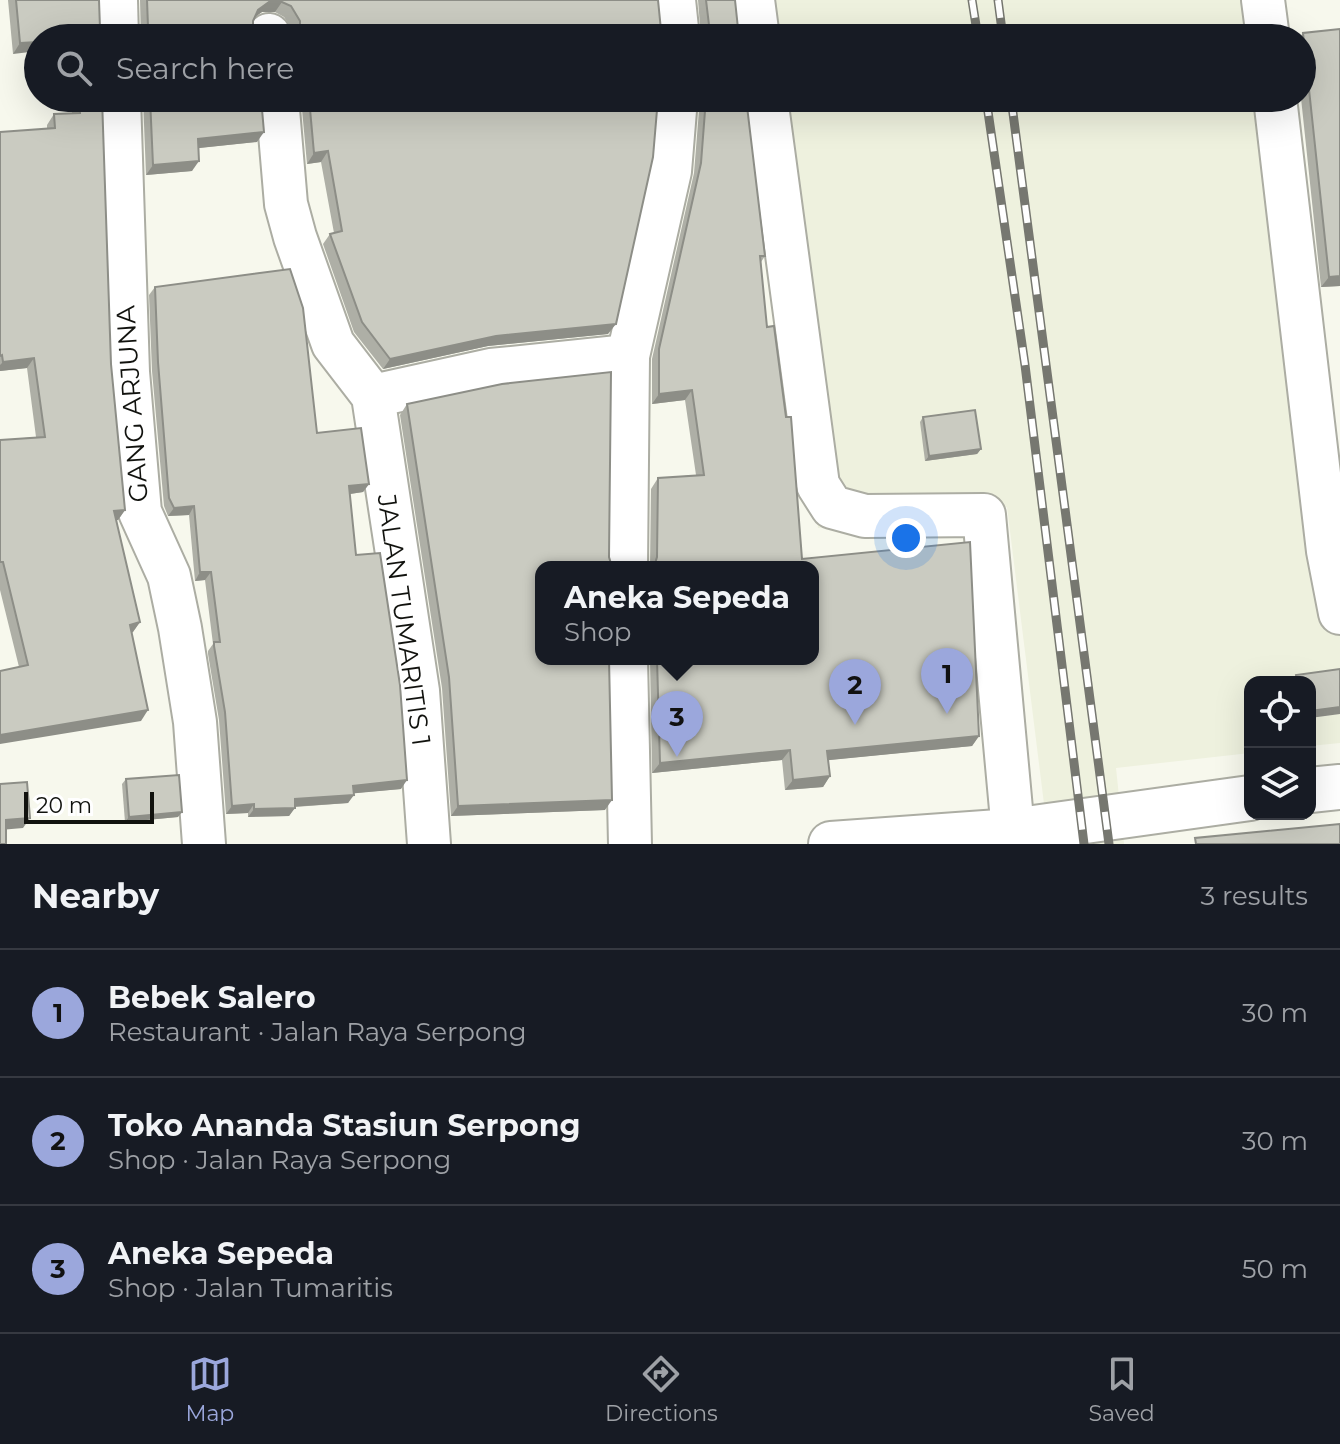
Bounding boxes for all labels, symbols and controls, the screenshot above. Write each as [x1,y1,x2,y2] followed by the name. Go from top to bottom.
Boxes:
[24,24,1316,112] search box
[52,46,96,90] icon: search
[116,50,294,87] text: Search here
[109,304,155,504] street label: GANG ARJUNA
[370,491,437,748] street label: JALAN TUMARITIS 1
[886,518,926,558] your location
[535,561,819,665] popup
[564,579,790,616] text: Aneka Sepeda
[564,616,631,648] text: Shop
[921,648,973,714] pin: 1
[829,659,881,725] pin: 2
[1244,676,1316,820] map controls
[1244,676,1316,748] button: locate
[651,691,703,757] pin: 3
[1244,748,1316,820] button: layers
[24,788,154,824] scale bar
[36,792,92,819] text: 20 m
[32,875,159,917] text: Nearby
[1201,880,1308,912] text: 3 results
[108,979,316,1016] text: Bebek Salero
[53,997,63,1029] text: 1
[1242,997,1308,1029] text: 30 m
[108,1016,527,1048] text: Restaurant · Jalan Raya Serpong
[108,1107,581,1144] text: Toko Ananda Stasiun Serpong
[50,1125,66,1157] text: 2
[1242,1125,1308,1157] text: 30 m
[108,1144,451,1176] text: Shop · Jalan Raya Serpong
[108,1235,334,1272] text: Aneka Sepeda
[50,1253,66,1285] text: 3
[1242,1253,1308,1285] text: 50 m
[108,1272,393,1304] text: Shop · Jalan Tumaritis
[185,1352,234,1427] tab: Map
[605,1352,718,1427] tab: Directions
[1089,1352,1155,1427] tab: Saved

